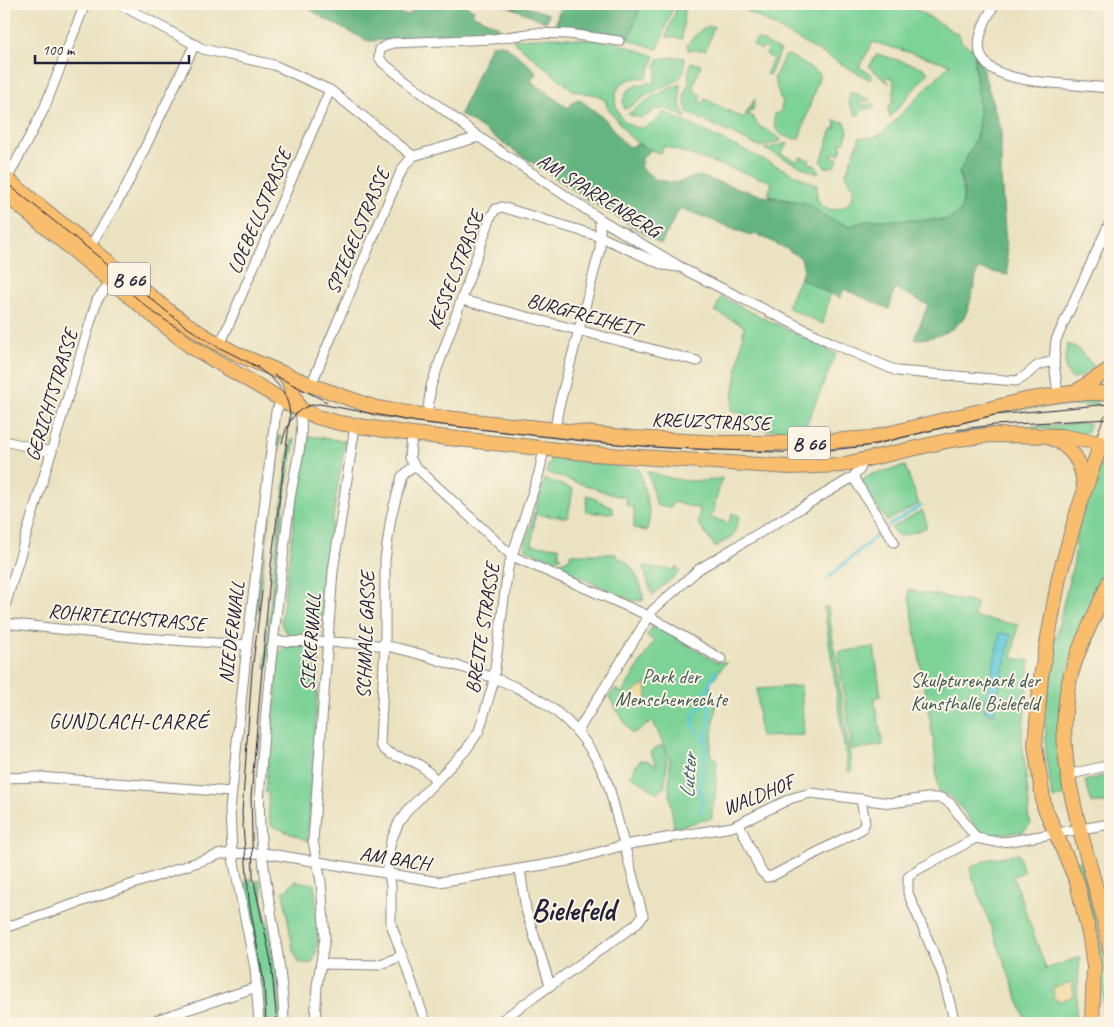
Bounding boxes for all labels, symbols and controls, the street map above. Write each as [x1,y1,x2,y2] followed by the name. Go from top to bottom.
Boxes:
[35,32,189,64] scale bar
[42,41,76,60] text: 100 m
[222,142,298,278] street label: LOEBELLSTRASSE
[533,148,667,245] street label: AM SPARRENBERG
[320,162,396,298] street label: SPIEGELSTRASSE
[421,205,490,333] street label: KESSELSTRASSE
[108,262,150,296] road number: B 66
[524,287,647,343] street label: BURGFREIHEIT
[20,323,84,464] street label: GERICHTSTRASSE
[651,407,773,436] street label: KREUZSTRASSE
[788,426,830,459] road number: B 66
[460,558,506,695] street label: BREITE STRASSE
[351,568,380,699] street label: SCHMALE GASSE
[213,579,250,684] street label: NIEDERWALL
[295,592,326,692] street label: SIEKERWALL
[47,598,210,637] street label: ROHRTEICHSTRASSE
[615,664,728,712] park label: Park der Menschenrechte
[910,668,1042,716] park label: Skulpturenpark der Kunsthalle Bielefeld
[49,708,211,734] district label: GUNDLACH-CARRÉ
[673,750,703,799] water label: Lutter
[719,768,802,821] street label: WALDHOF
[358,841,435,877] street label: AM BACH
[531,891,620,929] district label: Bielefeld

